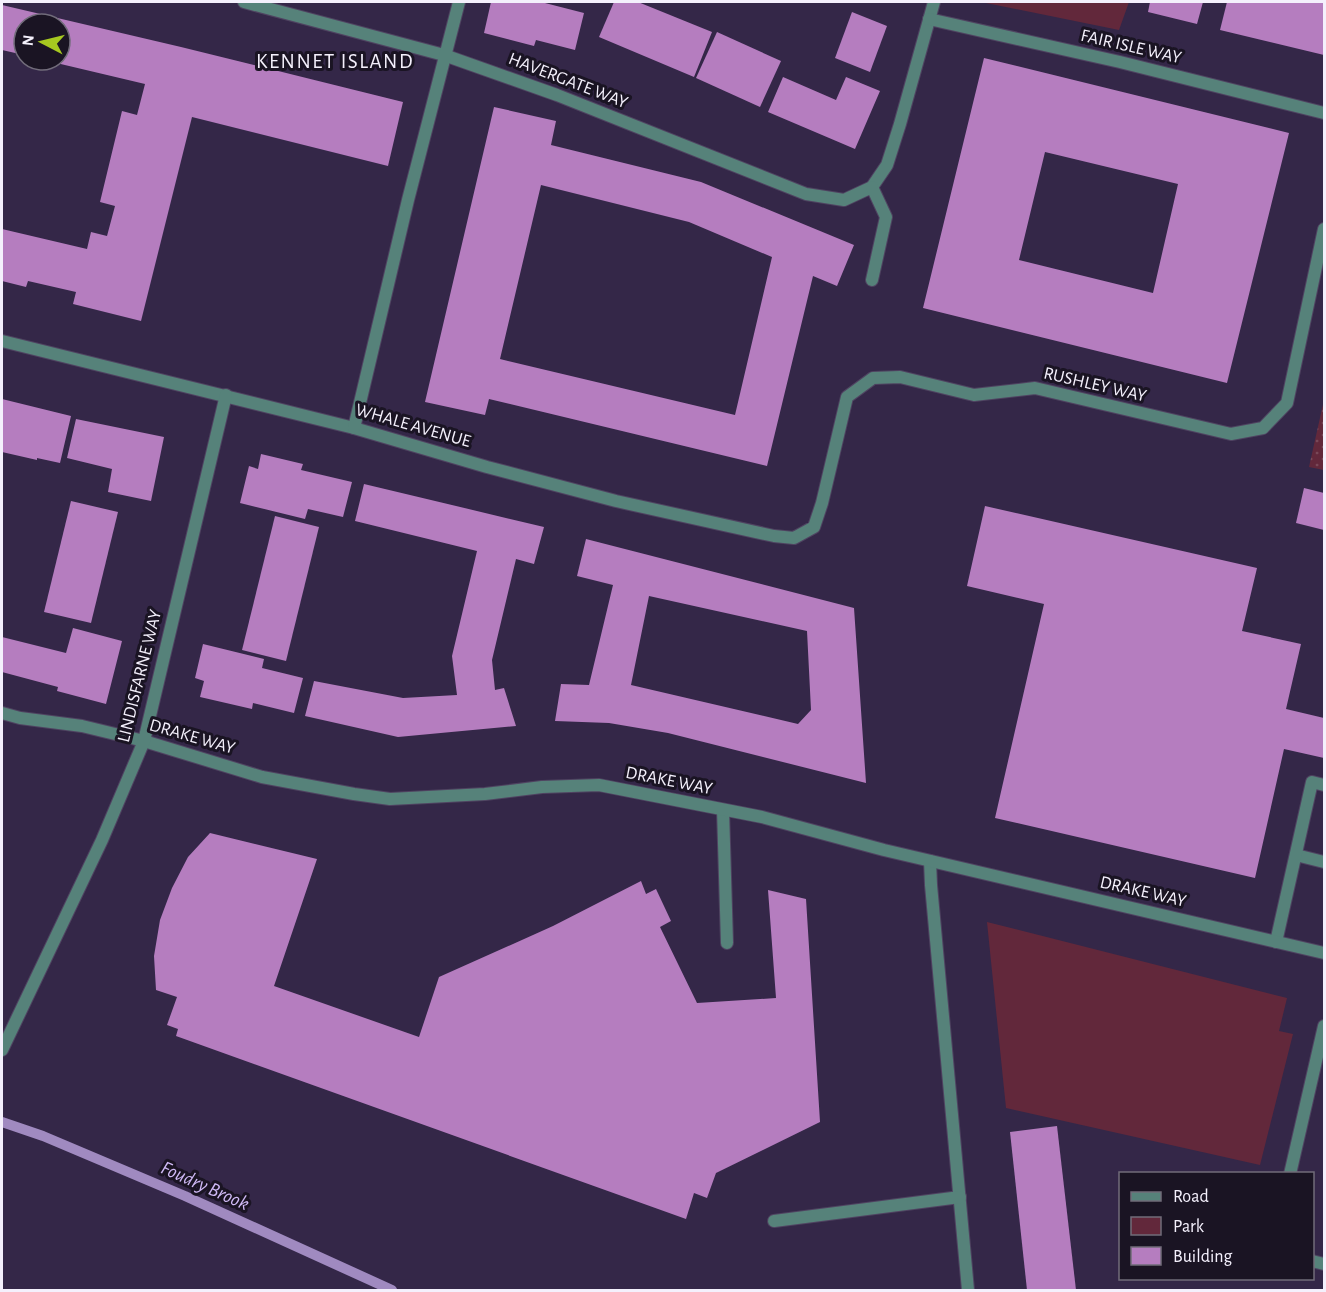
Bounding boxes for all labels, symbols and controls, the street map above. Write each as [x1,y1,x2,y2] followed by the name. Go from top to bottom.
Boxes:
[12,12,72,72] north arrow
[1079,27,1184,67] street label: FAIR ISLE WAY
[19,34,37,47] text: N
[506,50,631,112] street label: HAVERGATE WAY
[256,51,414,72] district label: KENNET ISLAND
[1042,364,1149,406] street label: RUSHLEY WAY
[353,401,473,451] street label: WHALE AVENUE
[115,607,165,744] street label: LINDISFARNE WAY
[147,716,237,758] street label: DRAKE WAY
[624,764,715,798] street label: DRAKE WAY
[1098,873,1188,911] street label: DRAKE WAY
[158,1158,252,1214] water label: Foudry Brook
[1119,1172,1314,1280] legend
[1173,1188,1209,1206] text: Road
[1173,1218,1205,1236] text: Park
[1173,1248,1233,1266] text: Building

